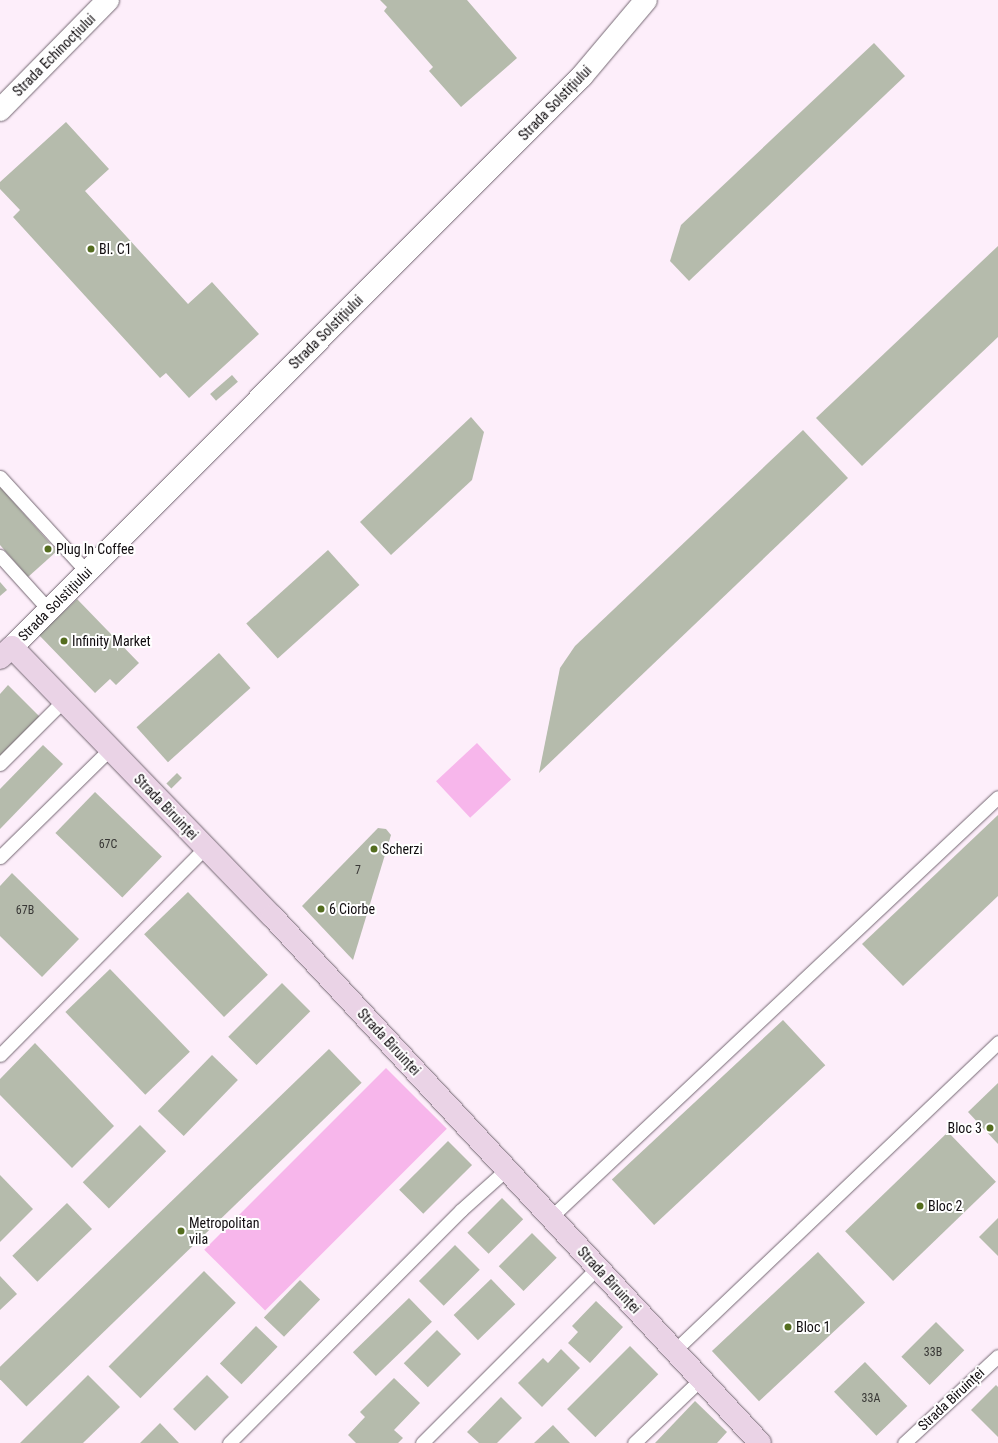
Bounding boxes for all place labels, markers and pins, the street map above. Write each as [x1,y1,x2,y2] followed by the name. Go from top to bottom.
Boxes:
[99,241,132,257] place label: Bl. C1
[86,244,96,254] marker: Bl. C1
[56,541,134,557] place label: Plug In Coffee
[43,544,53,554] marker: Plug In Coffee
[72,633,151,649] place label: Infinity Market
[59,636,69,646] marker: Infinity Market
[382,841,423,857] place label: Scherzi
[369,844,379,854] marker: Scherzi
[329,901,375,917] place label: 6 Ciorbe
[316,904,326,914] marker: 6 Ciorbe
[948,1120,982,1136] place label: Bloc 3
[985,1123,995,1133] marker: Bloc 3
[928,1198,962,1214] place label: Bloc 2
[915,1201,925,1211] marker: Bloc 2
[189,1215,259,1248] place label: Metropolitan vila
[176,1226,186,1236] marker: Metropolitan vila
[796,1319,830,1335] place label: Bloc 1
[783,1322,793,1332] marker: Bloc 1

